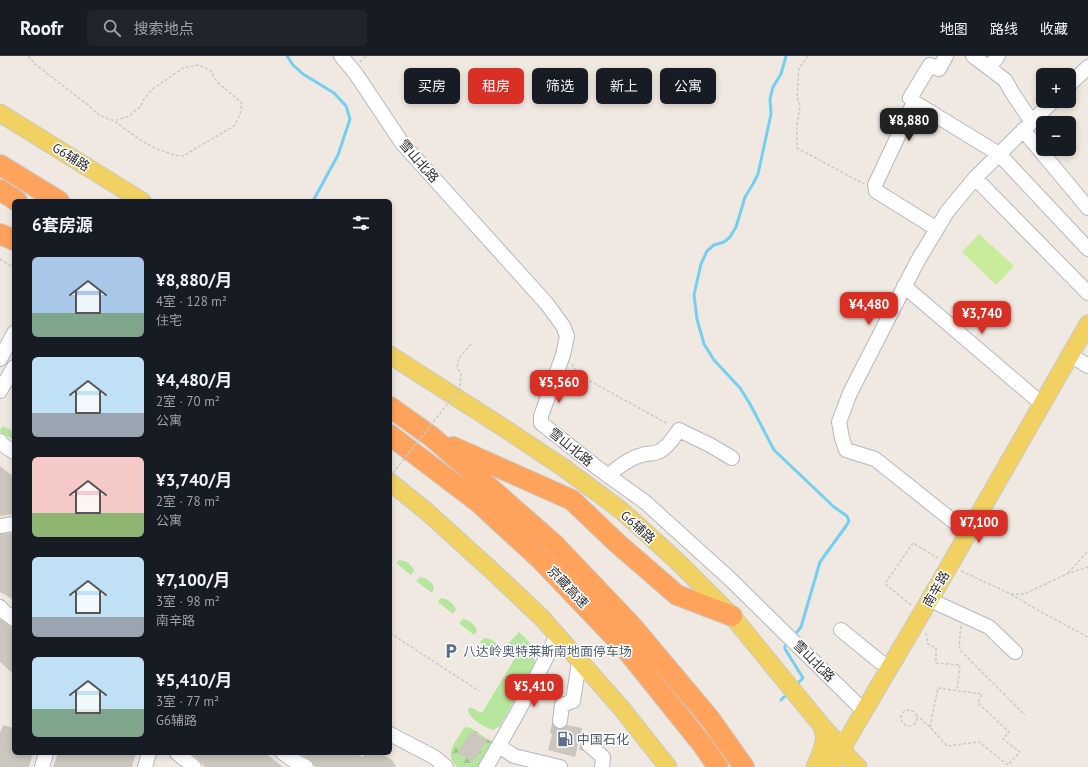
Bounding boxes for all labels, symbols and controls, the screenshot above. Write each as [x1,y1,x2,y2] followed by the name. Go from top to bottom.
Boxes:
[87,10,367,46] search box
[20,16,63,40] text: Roofr
[101,17,123,39] icon: search
[133,19,194,38] text: 搜索地点
[940,20,968,38] text: 地图
[990,20,1018,38] text: 路线
[1040,20,1068,38] text: 收藏
[404,68,460,104] chip: 买房
[468,68,524,104] chip: 租房
[532,68,588,104] chip: 筛选
[596,68,652,104] chip: 新上
[660,68,716,104] chip: 公寓
[1036,68,1076,156] map controls
[1036,68,1076,108] button: +
[876,108,942,142] pin: ¥8,880
[889,112,929,129] text: ¥8,880
[1036,116,1076,156] button: −
[396,136,442,186] street label: 雪山北路
[49,139,93,175] street label: G6辅路
[350,212,372,234] icon: filters
[32,214,93,236] text: 6套房源
[156,269,232,291] text: ¥8,880/月
[64,273,112,321] icon: home
[836,292,902,326] pin: ¥4,480
[156,293,227,310] text: 4室 · 128 m²
[849,296,889,313] text: ¥4,480
[949,301,1015,335] pin: ¥3,740
[962,305,1002,322] text: ¥3,740
[156,312,182,329] text: 住宅
[156,369,232,391] text: ¥4,480/月
[526,370,592,404] pin: ¥5,560
[64,373,112,421] icon: home
[539,374,579,391] text: ¥5,560
[156,393,220,410] text: 2室 · 70 m²
[156,412,182,429] text: 公寓
[545,424,597,470] street label: 雪山北路
[156,469,232,491] text: ¥3,740/月
[64,473,112,521] icon: home
[156,493,220,510] text: 2室 · 78 m²
[617,507,659,547] street label: G6辅路
[946,510,1012,544] pin: ¥7,100
[156,512,182,529] text: 公寓
[960,514,998,531] text: ¥7,100
[544,562,592,612] street label: 京藏高速
[919,568,953,610] street label: 南辛路
[156,569,230,591] text: ¥7,100/月
[64,573,112,621] icon: home
[156,593,220,610] text: 3室 · 98 m²
[156,612,195,629] text: 南辛路
[790,637,838,685] street label: 雪山北路
[442,642,460,660] parking icon: 八达岭奥特莱斯南地面停车场
[463,643,632,660] place label: 八达岭奥特莱斯南地面停车场
[156,669,232,691] text: ¥5,410/月
[64,673,112,721] icon: home
[501,674,567,708] pin: ¥5,410
[514,678,554,695] text: ¥5,410
[156,693,219,710] text: 3室 · 77 m²
[156,712,197,729] text: G6辅路
[556,730,574,748] fuel station icon: 中国石化
[577,731,629,748] place label: 中国石化

